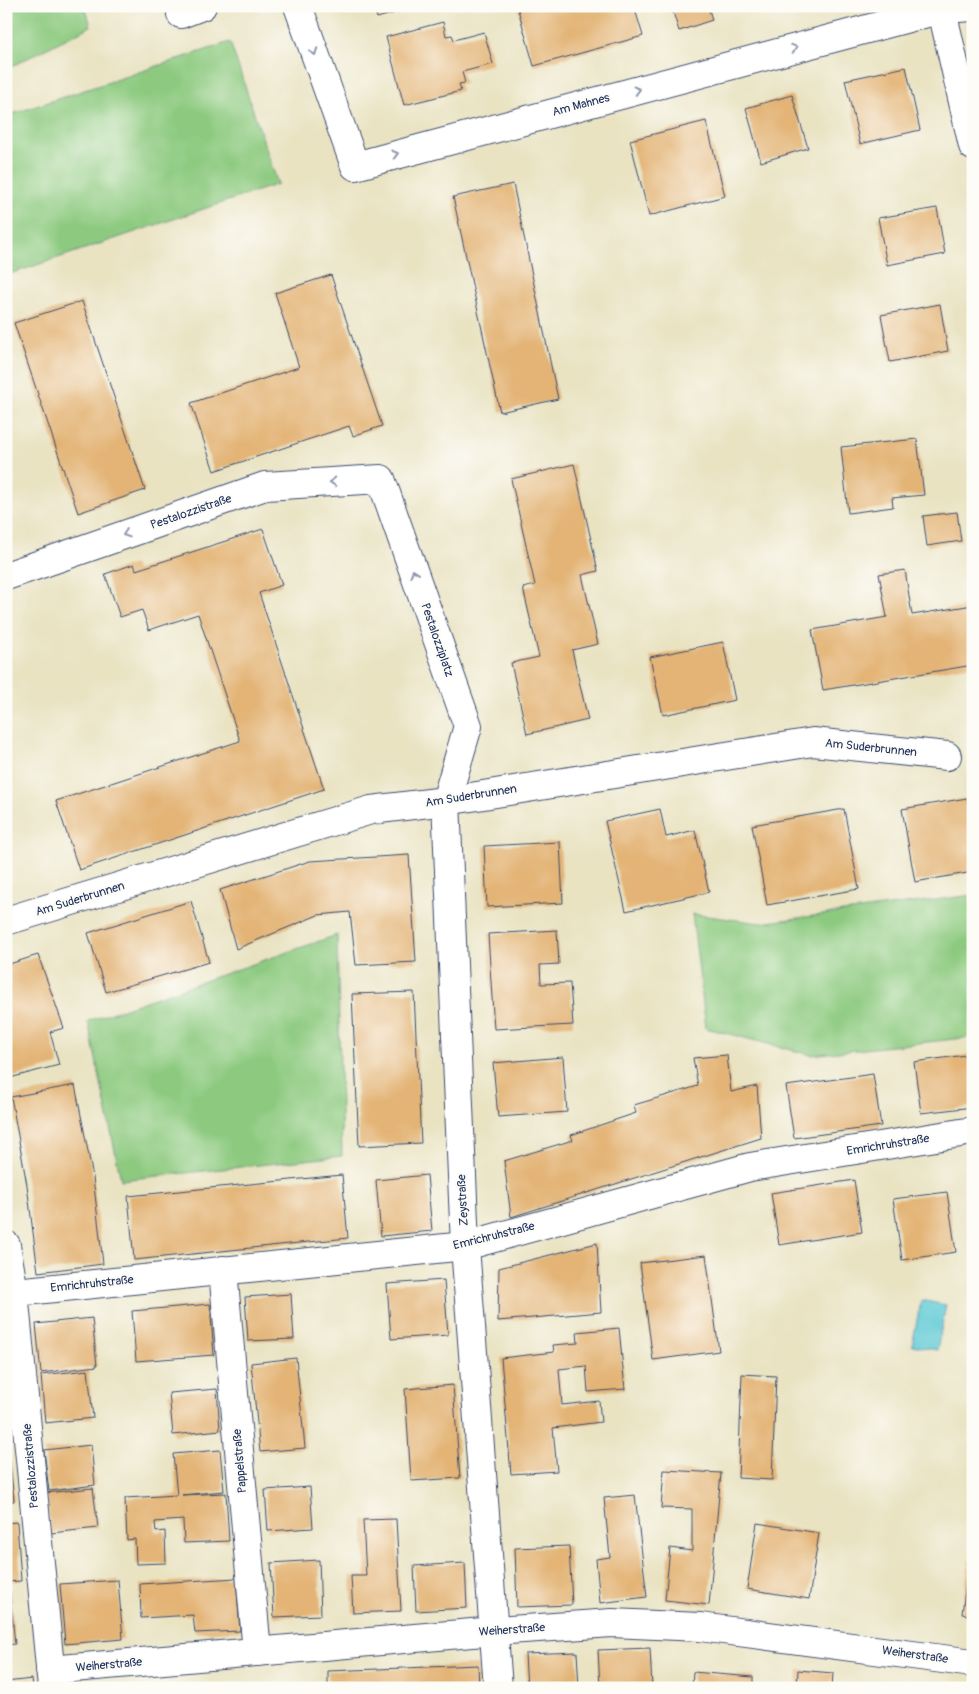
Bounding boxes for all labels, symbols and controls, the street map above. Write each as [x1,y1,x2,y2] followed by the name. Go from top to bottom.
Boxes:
[789,44,797,54] one-way arrow
[308,47,318,56] one-way arrow
[632,85,641,96] one-way arrow
[551,90,612,120] street label: Am Mahnes
[391,150,399,160] one-way arrow
[328,477,336,488] one-way arrow
[148,491,234,533] street label: Pestalozzistraße
[122,528,131,538] one-way arrow
[410,569,420,578] one-way arrow
[417,601,457,679] street label: Pestalozziplatz
[824,736,918,760] street label: Am Suderbrunnen
[424,781,518,811] street label: Am Suderbrunnen
[34,878,127,920] street label: Am Suderbrunnen
[846,1131,930,1159] street label: Emrichruhstraße
[454,1174,472,1226] street label: Zeystraße
[452,1219,536,1253] street label: Emrichruhstraße
[50,1272,134,1296] street label: Emrichruhstraße
[20,1423,42,1509] street label: Pestalozzistraße
[230,1428,250,1494] street label: Pappelstraße
[478,1620,546,1640] street label: Weiherstraße
[881,1643,949,1667] street label: Weiherstraße
[75,1655,143,1675] street label: Weiherstraße

